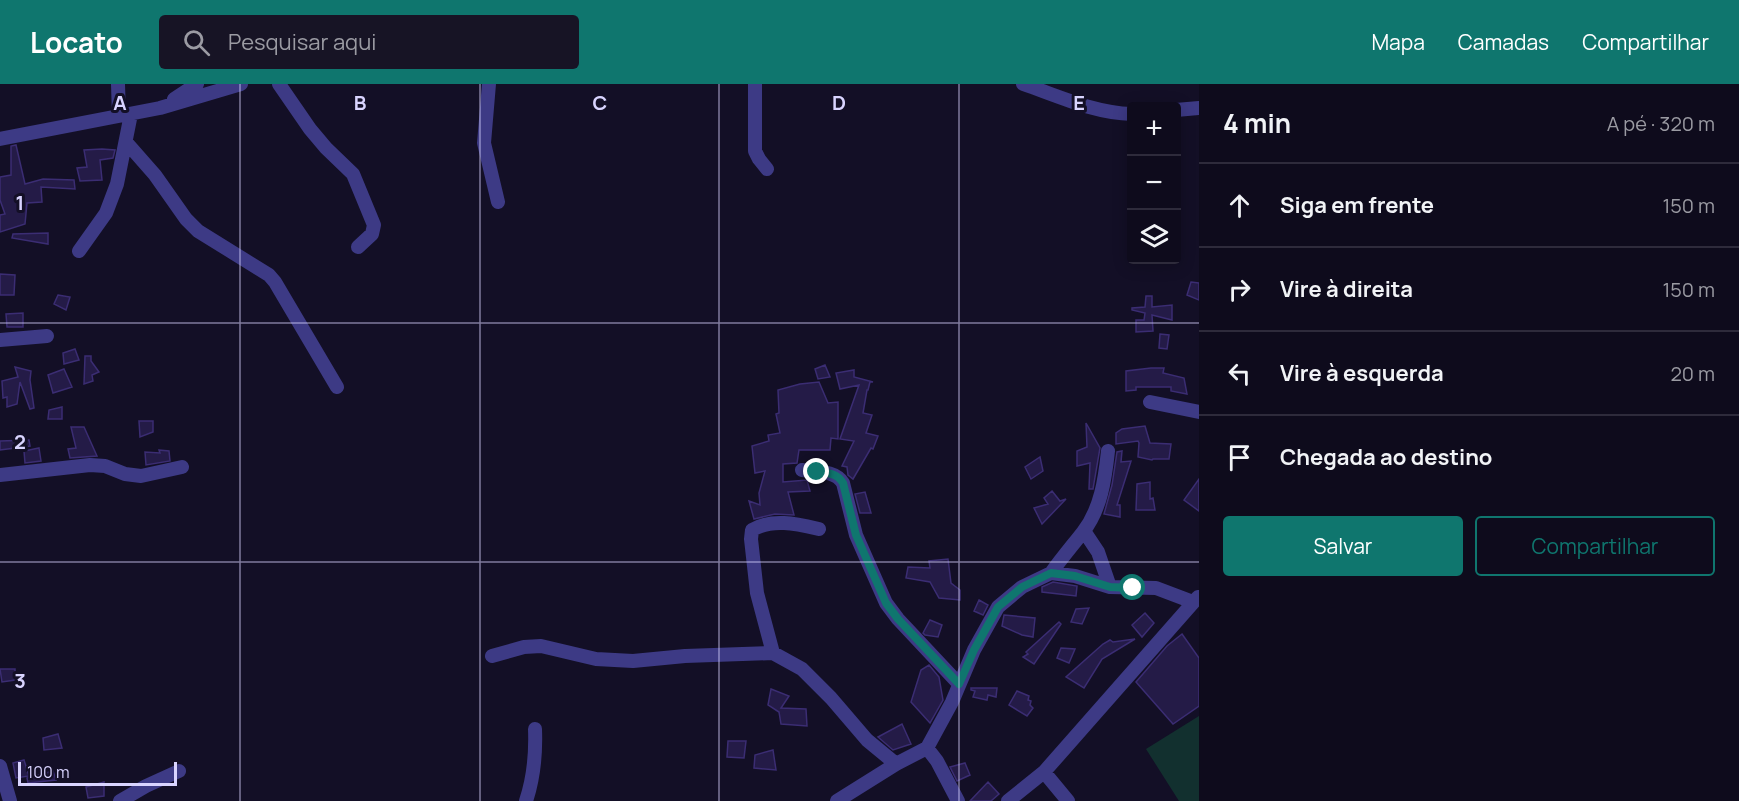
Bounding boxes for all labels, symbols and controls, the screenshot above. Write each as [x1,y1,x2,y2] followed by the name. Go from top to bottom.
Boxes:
[159,15,579,69] search box
[30,23,123,61] text: Locato
[180,26,213,59] icon: search
[228,27,376,57] text: Pesquisar aqui
[1371,28,1425,56] text: Mapa
[1458,28,1549,56] text: Camadas
[1582,28,1709,56] text: Compartilhar
[113,89,127,116] text: A
[354,89,367,116] text: B
[593,89,607,116] text: C
[832,89,846,116] text: D
[1073,89,1085,116] text: E
[1127,102,1181,264] map controls
[1127,102,1181,156] button: +
[1223,105,1291,141] text: 4 min
[1607,110,1715,137] text: A pé · 320 m
[1127,156,1181,210] button: −
[16,189,24,216] text: 1
[1223,189,1256,222] icon: ahead
[1280,190,1434,220] text: Siga em frente
[1662,192,1715,219] text: 150 m
[1127,210,1181,264] button: layers
[1223,273,1256,306] icon: right
[1280,274,1413,304] text: Vire à direita
[1662,276,1715,303] text: 150 m
[1223,357,1256,390] icon: left
[1280,358,1444,388] text: Vire à esquerda
[1670,360,1715,387] text: 20 m
[14,428,26,455] text: 2
[1223,441,1256,474] icon: arrive
[1280,442,1492,472] text: Chegada ao destino
[803,458,829,484] route end
[1223,516,1463,576] button: Salvar
[1475,516,1715,576] button: Compartilhar
[1119,574,1145,600] route start
[14,667,26,694] text: 3
[18,759,177,786] scale bar
[27,761,70,783] text: 100 m

